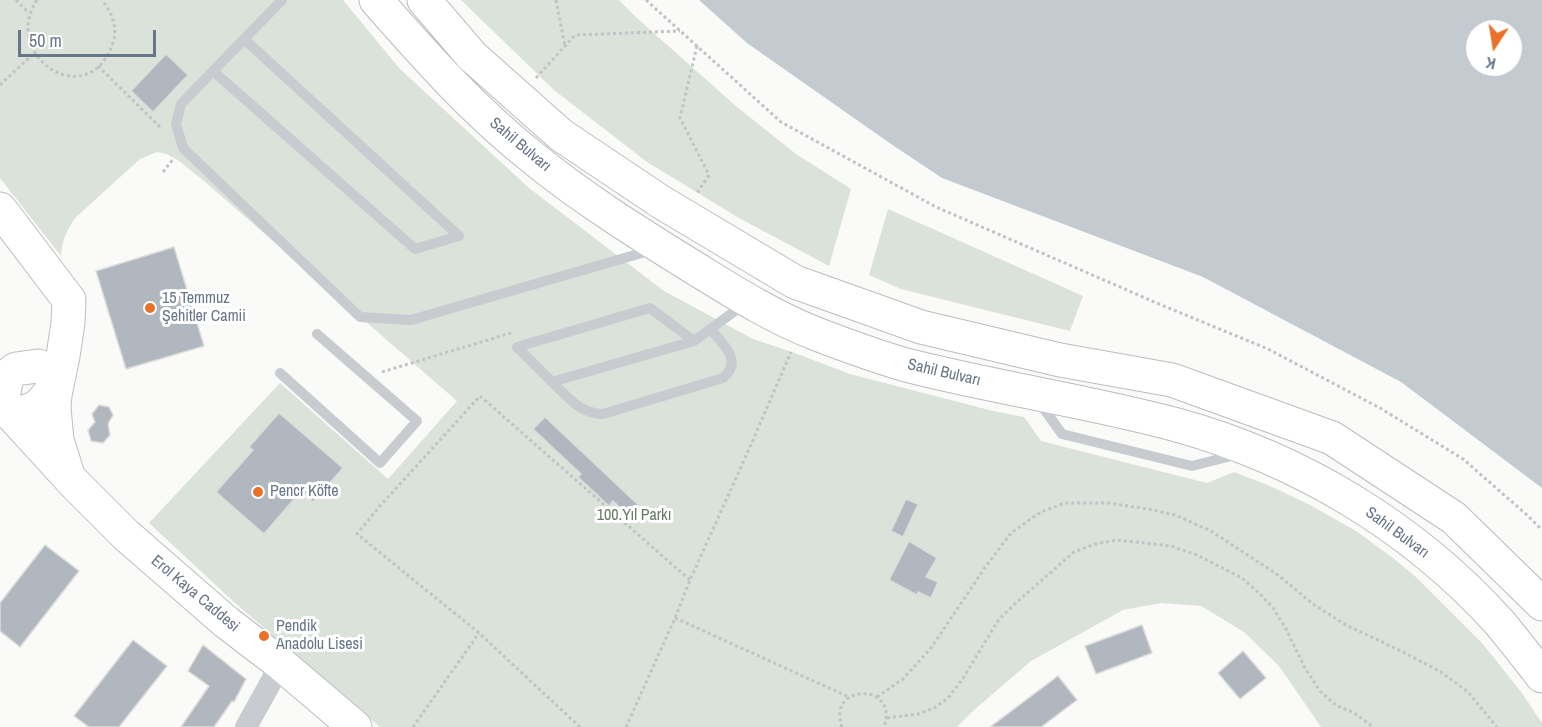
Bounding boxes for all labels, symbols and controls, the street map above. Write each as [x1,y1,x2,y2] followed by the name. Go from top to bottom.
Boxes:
[21,18,159,56] scale bar
[1464,18,1524,78] north arrow
[29,28,62,53] text: 50 m
[1484,52,1498,75] text: K
[485,114,555,176] street label: Sahil Bulvarı
[162,289,246,327] place label: 15 Temmuz Şehitler Camii
[143,301,157,315] marker: 15 Temmuz Şehitler Camii
[906,355,982,391] street label: Sahil Bulvarı
[270,482,339,502] place label: Pencr Köfte
[251,485,265,499] marker: Pencr Köfte
[1361,503,1433,563] street label: Sahil Bulvarı
[597,506,671,526] park label: 100.Yıl Parkı
[147,551,243,637] street label: Erol Kaya Caddesi
[276,617,363,655] place label: Pendik Anadolu Lisesi
[257,629,271,643] marker: Pendik Anadolu Lisesi

